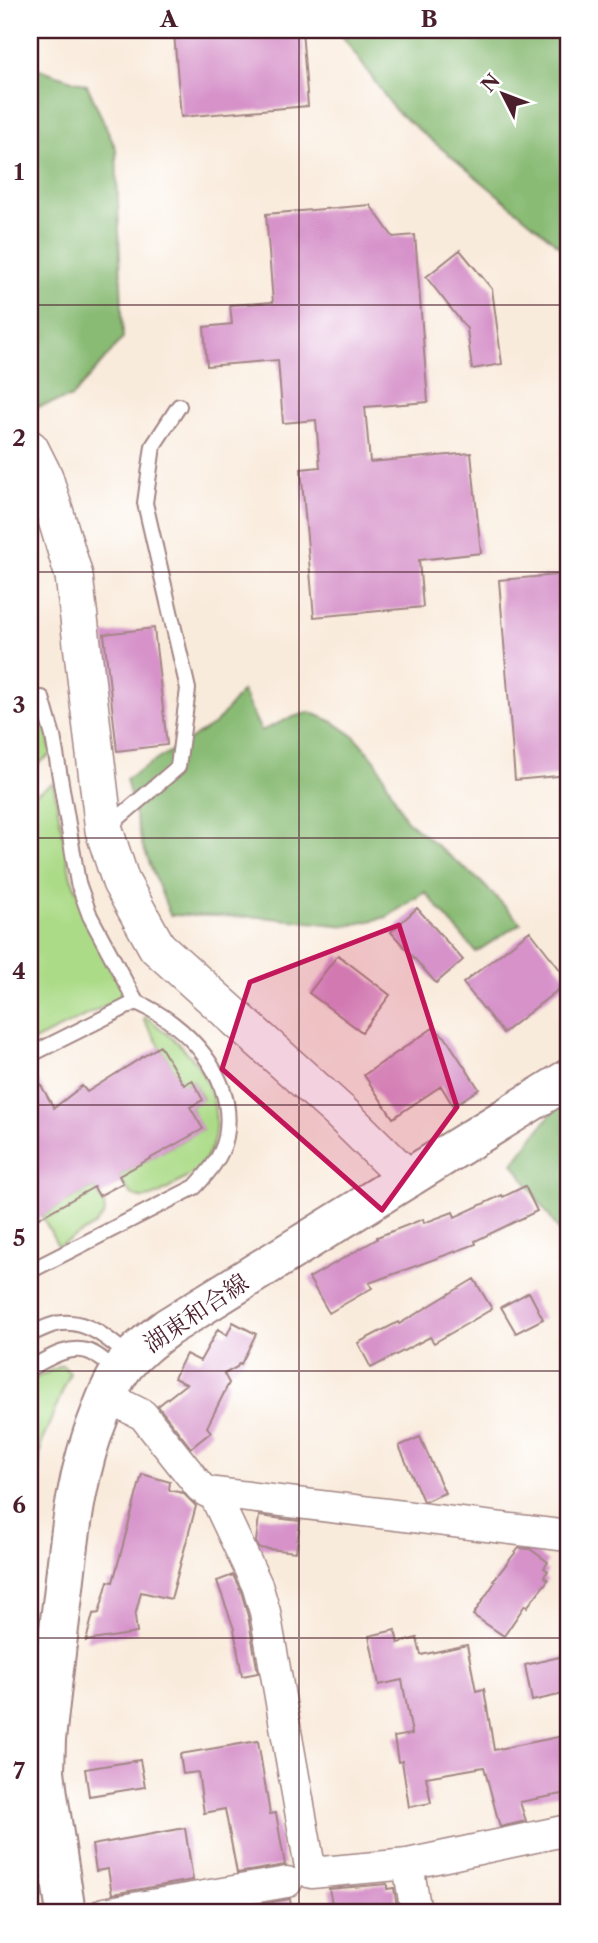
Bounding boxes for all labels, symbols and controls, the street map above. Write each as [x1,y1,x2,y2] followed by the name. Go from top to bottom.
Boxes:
[159,5,179,33] text: A
[420,5,438,33] text: B
[468,60,538,130] north arrow
[477,69,505,97] text: N
[14,158,25,186] text: 1
[12,424,26,452] text: 2
[13,691,26,719] text: 3
[12,957,26,985] text: 4
[13,1224,25,1252] text: 5
[138,1267,254,1359] street label: 湖東和合線
[12,1491,26,1519] text: 6
[13,1757,25,1785] text: 7

